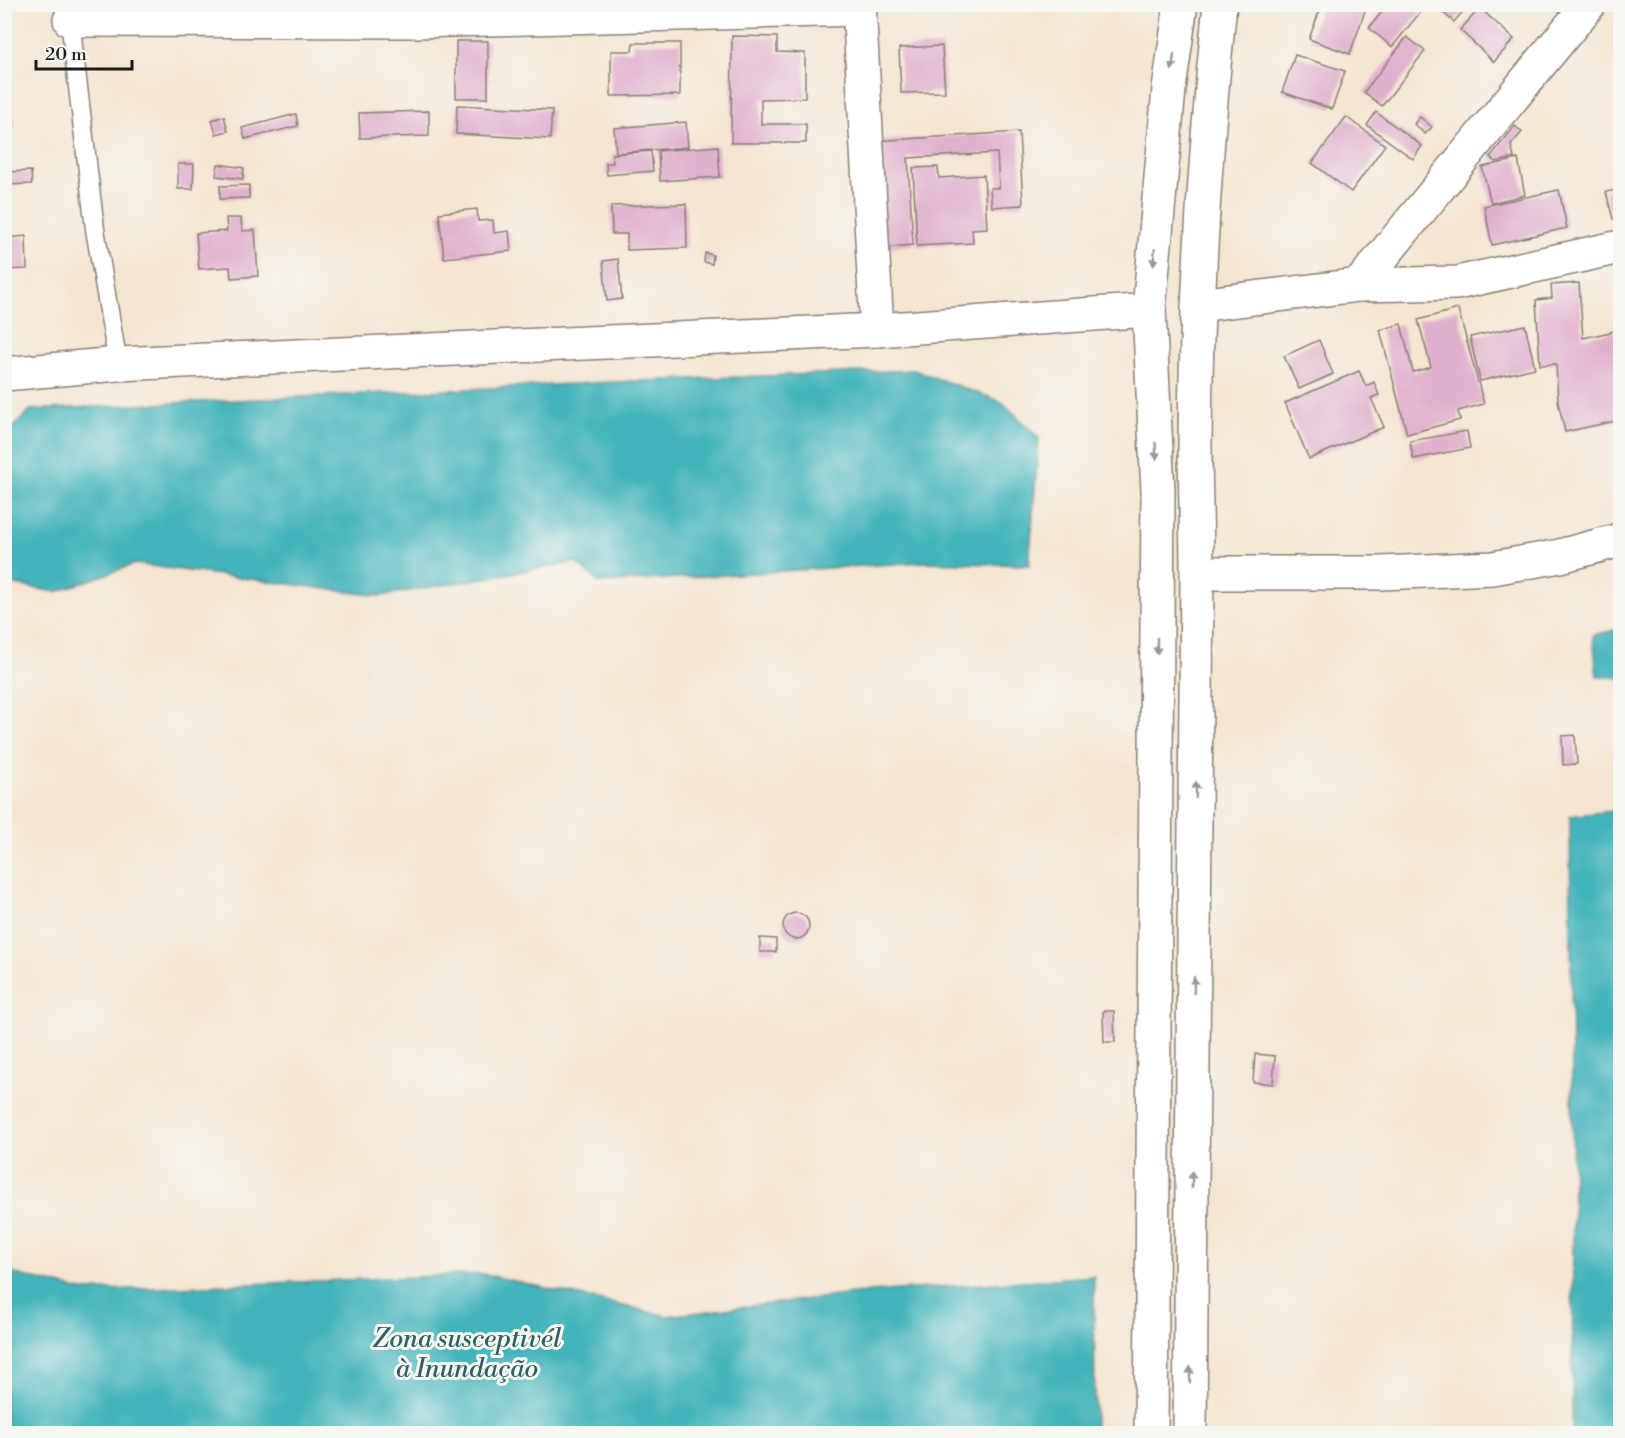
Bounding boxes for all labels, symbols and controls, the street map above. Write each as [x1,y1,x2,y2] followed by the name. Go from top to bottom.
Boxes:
[36,33,132,71] scale bar
[45,43,87,66] text: 20 m
[1168,53,1177,72] one-way arrow
[1149,247,1159,266] one-way arrow
[1152,442,1161,461] one-way arrow
[1152,637,1162,656] one-way arrow
[1191,781,1200,800] one-way arrow
[1189,976,1199,995] one-way arrow
[1187,1171,1197,1190] one-way arrow
[373,1323,562,1385] water label: Zona susceptivél à Inundação
[1185,1366,1195,1385] one-way arrow

